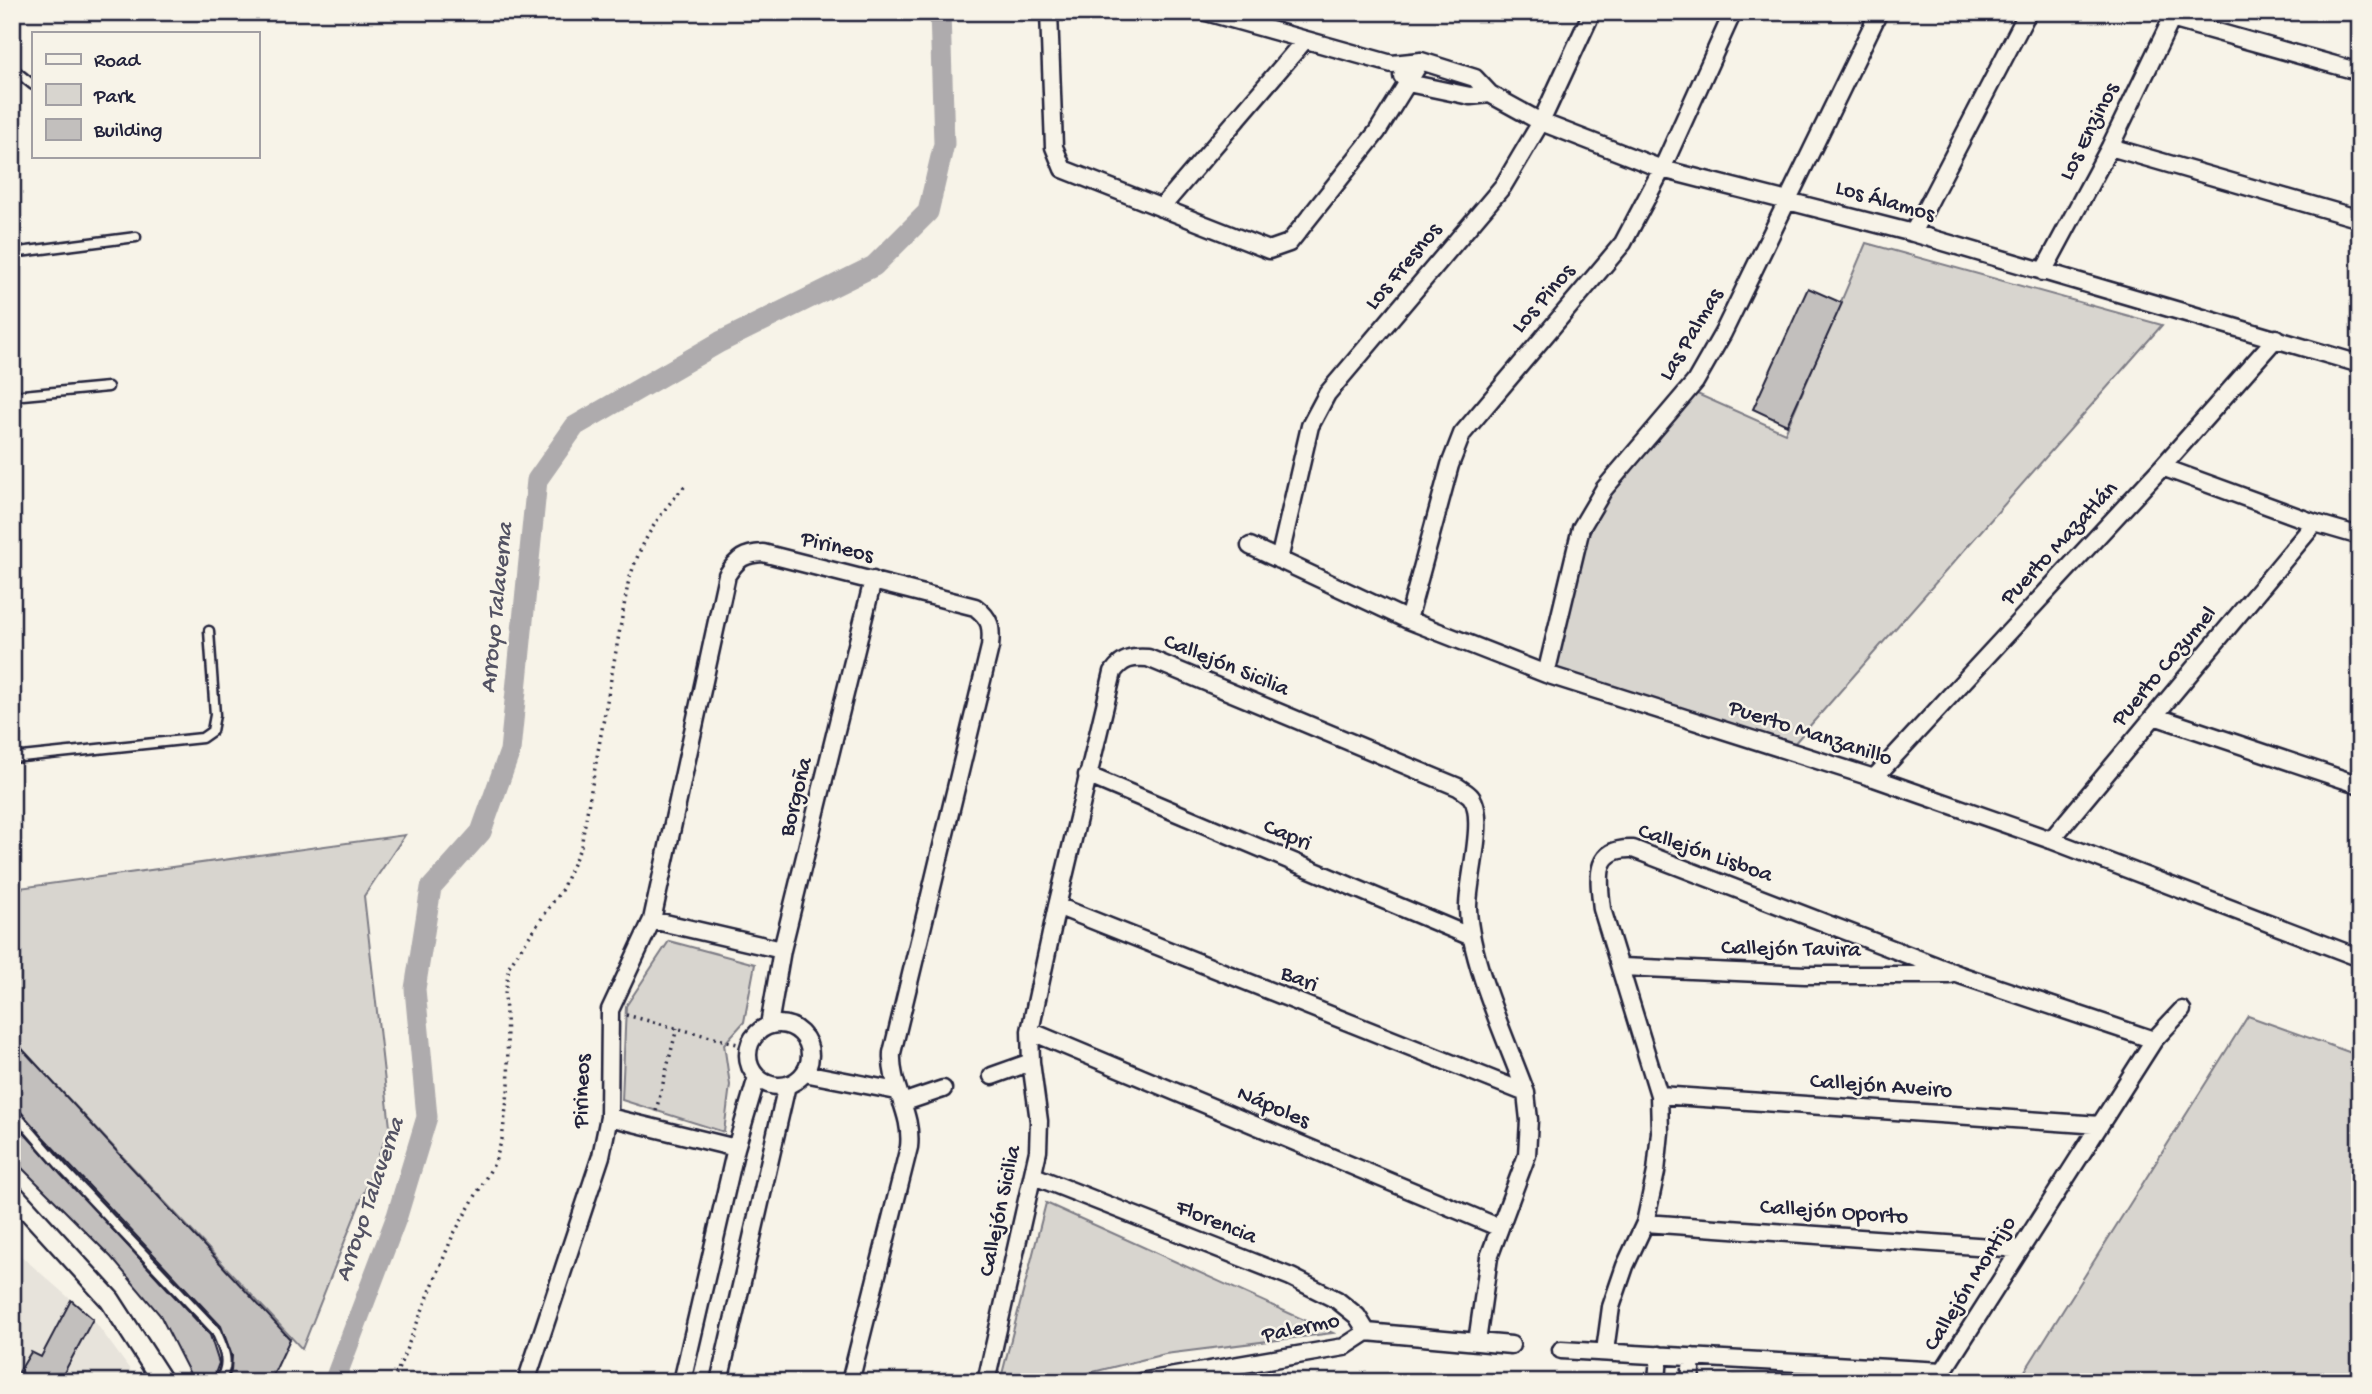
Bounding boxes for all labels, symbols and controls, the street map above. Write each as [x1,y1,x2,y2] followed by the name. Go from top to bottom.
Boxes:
[32,32,259,158] legend
[94,50,142,75] text: Road
[2054,78,2126,185] street label: Los Enzinos
[93,86,137,111] text: Park
[93,120,163,145] text: Building
[1832,174,1939,229] street label: Los Álamos
[1360,217,1449,316] street label: Los Fresnos
[1506,258,1582,339] street label: Los Pinos
[1654,283,1730,386] street label: Las Palmas
[1995,476,2125,612] street label: Puerto Mazatlán
[475,520,522,695] water label: Arroyo Talaverna
[797,526,877,570] street label: Pirineos
[2106,601,2223,733] street label: Puerto Cozumel
[1159,628,1294,704] street label: Callejón Sicilia
[1724,694,1895,773] street label: Puerto Manzanillo
[774,753,820,840] street label: Borgoña
[1259,814,1315,858] street label: Capri
[1634,818,1777,890] street label: Callejón Lisboa
[1721,935,1862,965] street label: Callejón Tavira
[1276,960,1322,1000] street label: Bari
[568,1053,598,1129] street label: Pirineos
[1809,1069,1953,1105] street label: Callejón Aveiro
[1233,1081,1314,1136] street label: Nápoles
[329,1113,413,1286] water label: Arroyo Talaverna
[974,1142,1028,1279] street label: Callejón Sicilia
[1170,1194,1262,1252] street label: Florencia
[1759,1194,1909,1232] street label: Callejón Oporto
[1919,1211,2023,1356] street label: Callejón Montijo
[1259,1308,1342,1351] street label: Palermo

